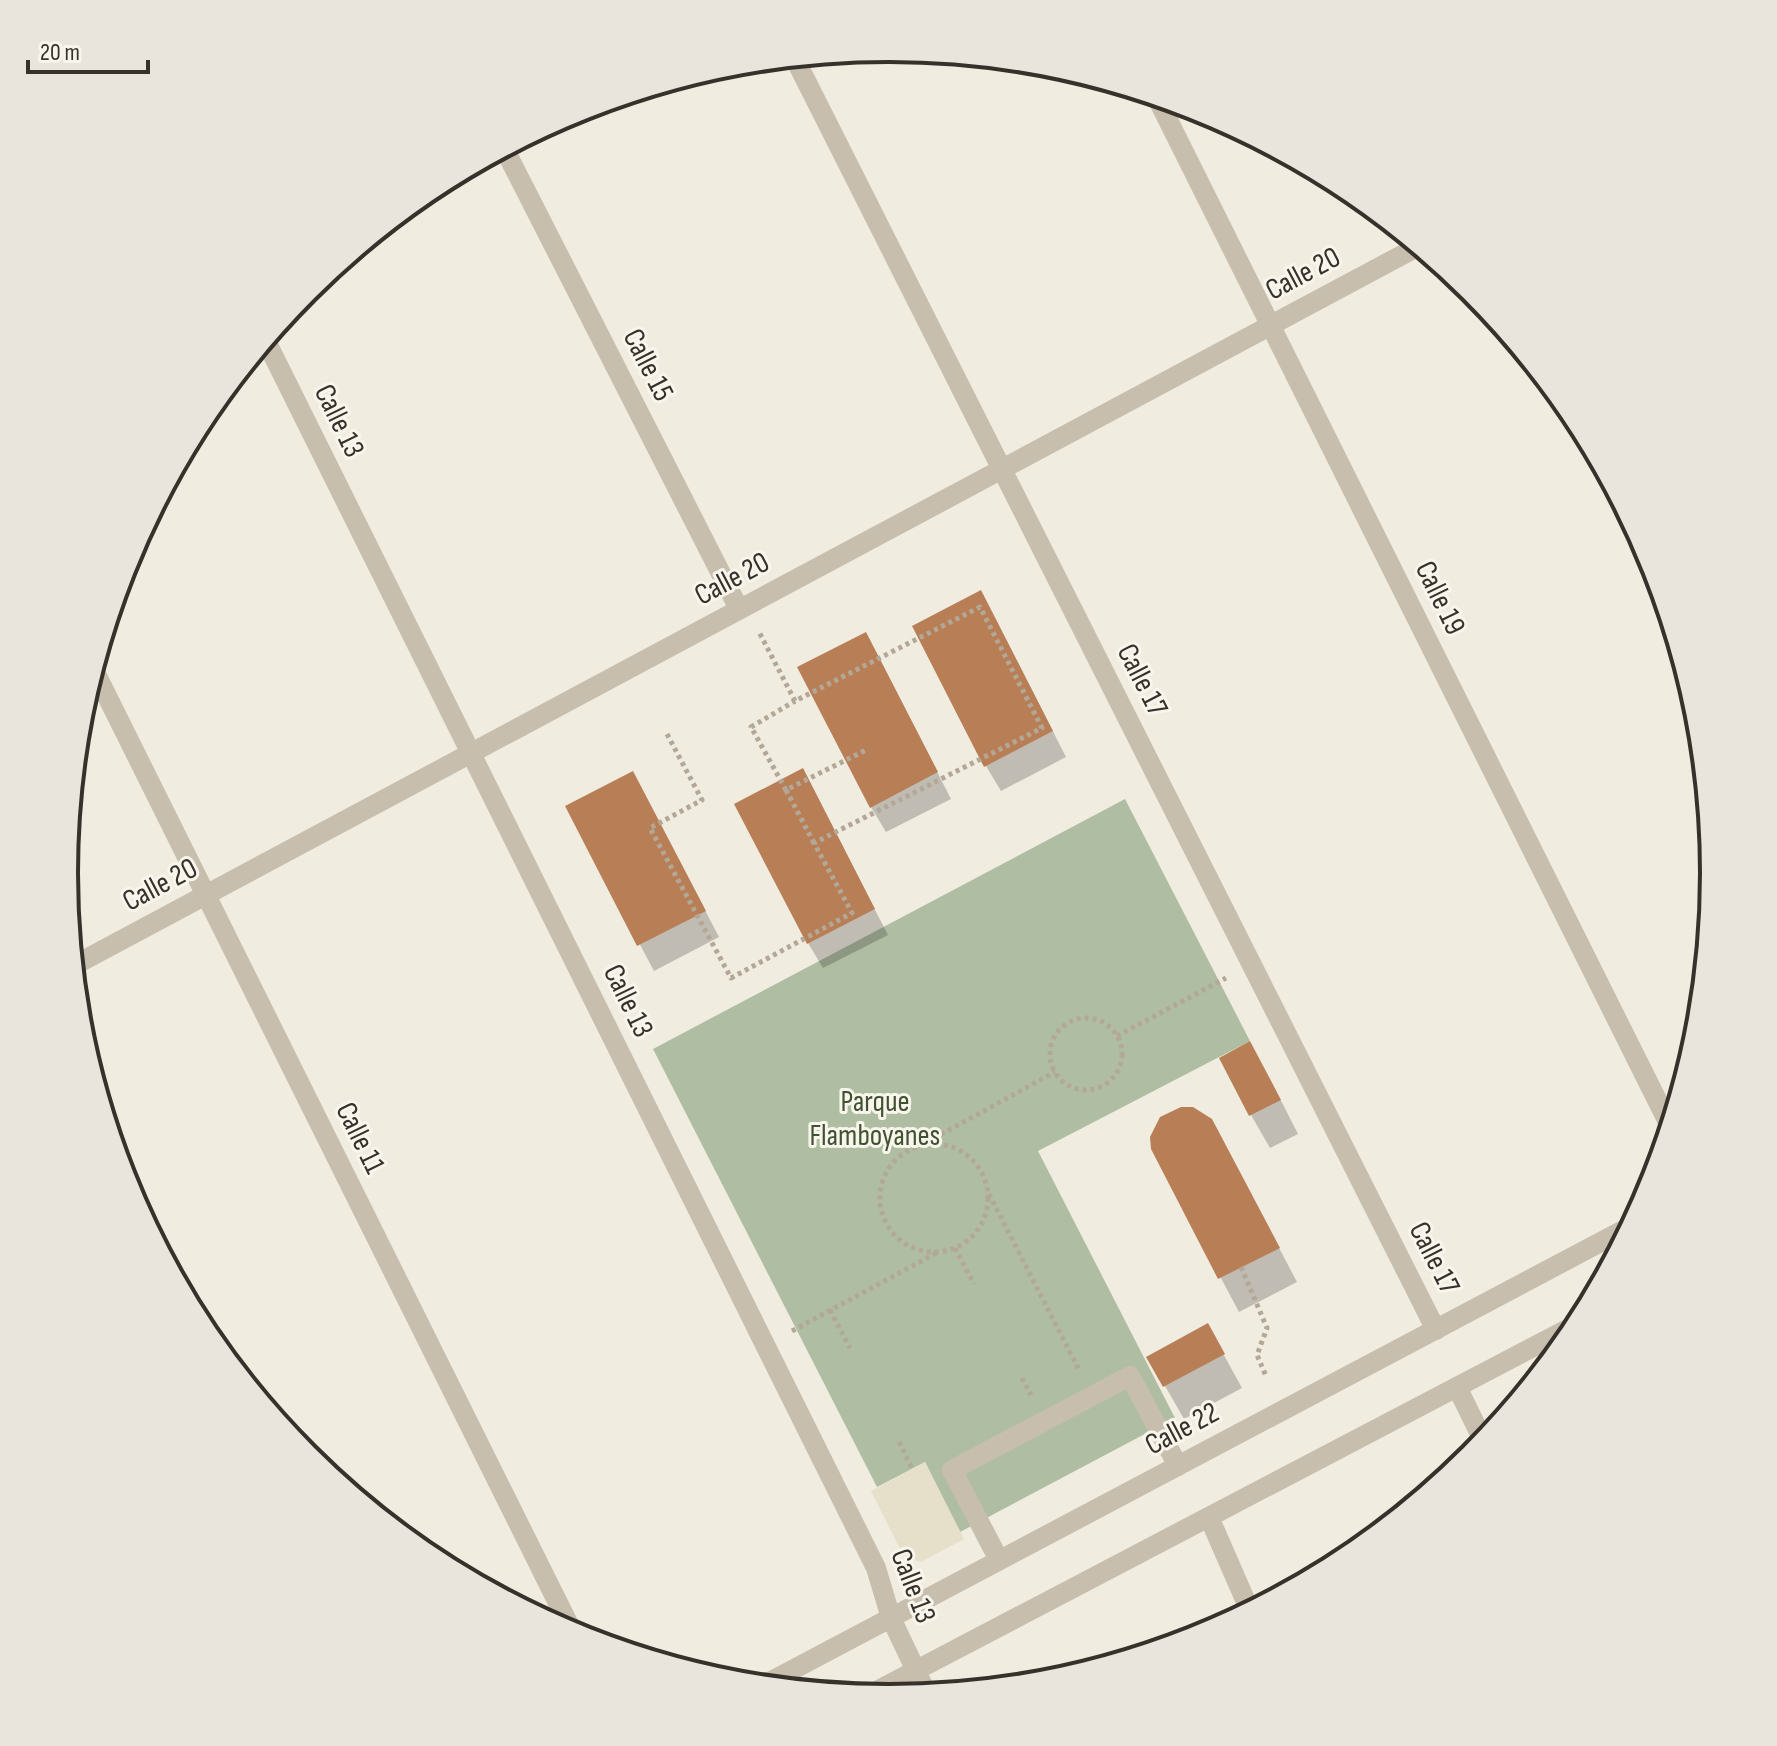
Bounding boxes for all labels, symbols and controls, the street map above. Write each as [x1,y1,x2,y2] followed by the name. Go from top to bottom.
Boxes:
[28,24,148,74] scale bar
[40,38,80,67] text: 20 m
[1260,239,1346,309] street label: Calle 20
[615,323,681,407] street label: Calle 15
[306,379,372,463] street label: Calle 13
[689,544,775,614] street label: Calle 20
[1407,555,1473,641] street label: Calle 19
[1109,638,1175,722] street label: Calle 17
[117,850,203,920] street label: Calle 20
[595,959,661,1043] street label: Calle 13
[810,1084,940,1154] park label: Parque Flamboyanes
[327,1097,393,1180] street label: Calle 11
[1401,1216,1467,1300] street label: Calle 17
[1139,1395,1225,1463] street label: Calle 22
[882,1544,944,1628] street label: Calle 13

